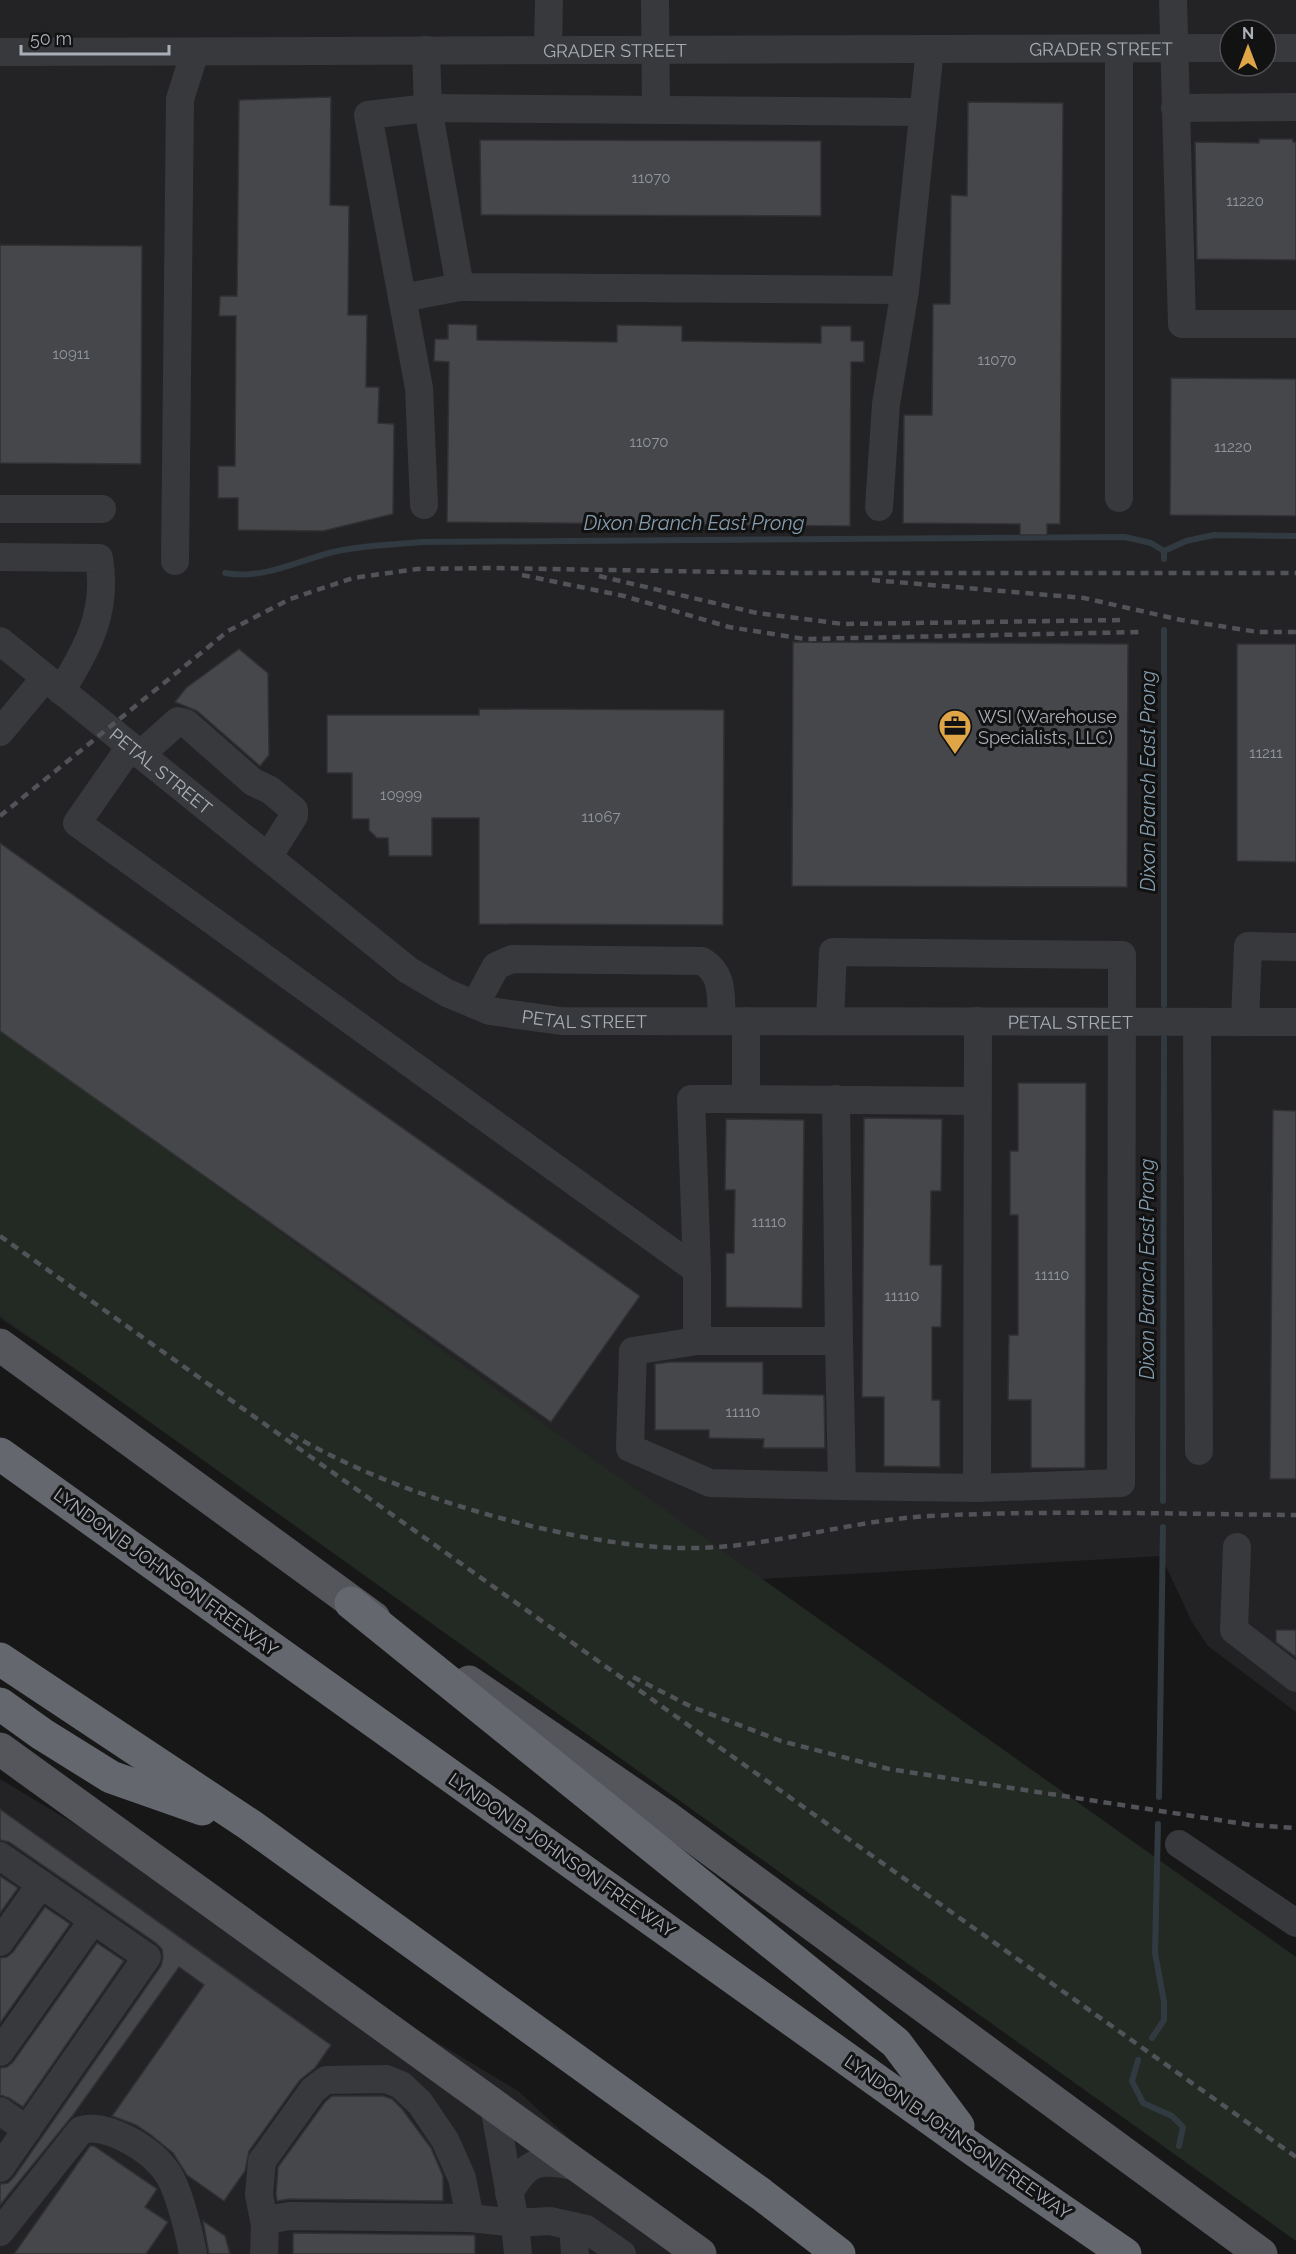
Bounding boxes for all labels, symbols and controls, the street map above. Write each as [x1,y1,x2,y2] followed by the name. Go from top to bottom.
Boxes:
[21,18,170,56] scale bar
[1218,18,1278,78] north arrow
[1242,24,1254,43] text: N
[30,28,72,49] text: 50 m
[1029,38,1173,59] street label: GRADER STREET
[543,39,687,61] street label: GRADER STREET
[631,169,671,187] house number: 11070
[1226,192,1264,210] house number: 11220
[52,345,90,363] house number: 10911
[977,351,1017,369] house number: 11070
[629,433,669,451] house number: 11070
[1214,438,1252,456] house number: 11220
[583,511,805,535] water label: Dixon Branch East Prong
[1136,670,1160,892] water label: Dixon Branch East Prong
[978,706,1117,748] place label: WSI (Warehouse Specialists, LLC)
[937,708,973,755] office icon: WSI (Warehouse Specialists, LLC)
[106,723,216,818] street label: PETAL STREET
[1249,744,1283,762] house number: 11211
[380,786,422,804] house number: 10999
[581,808,621,826] house number: 11067
[521,1005,647,1032] street label: PETAL STREET
[1008,1011,1133,1032] street label: PETAL STREET
[1135,1158,1159,1380] water label: Dixon Branch East Prong
[752,1213,786,1231] house number: 11110
[1035,1266,1069,1284] house number: 11110
[885,1287,919,1305] house number: 11110
[726,1403,760,1421] house number: 11110
[50,1484,282,1661] street label: LYNDON B JOHNSON FREEWAY
[445,1768,680,1942] street label: LYNDON B JOHNSON FREEWAY
[841,2050,1076,2224] street label: LYNDON B JOHNSON FREEWAY

